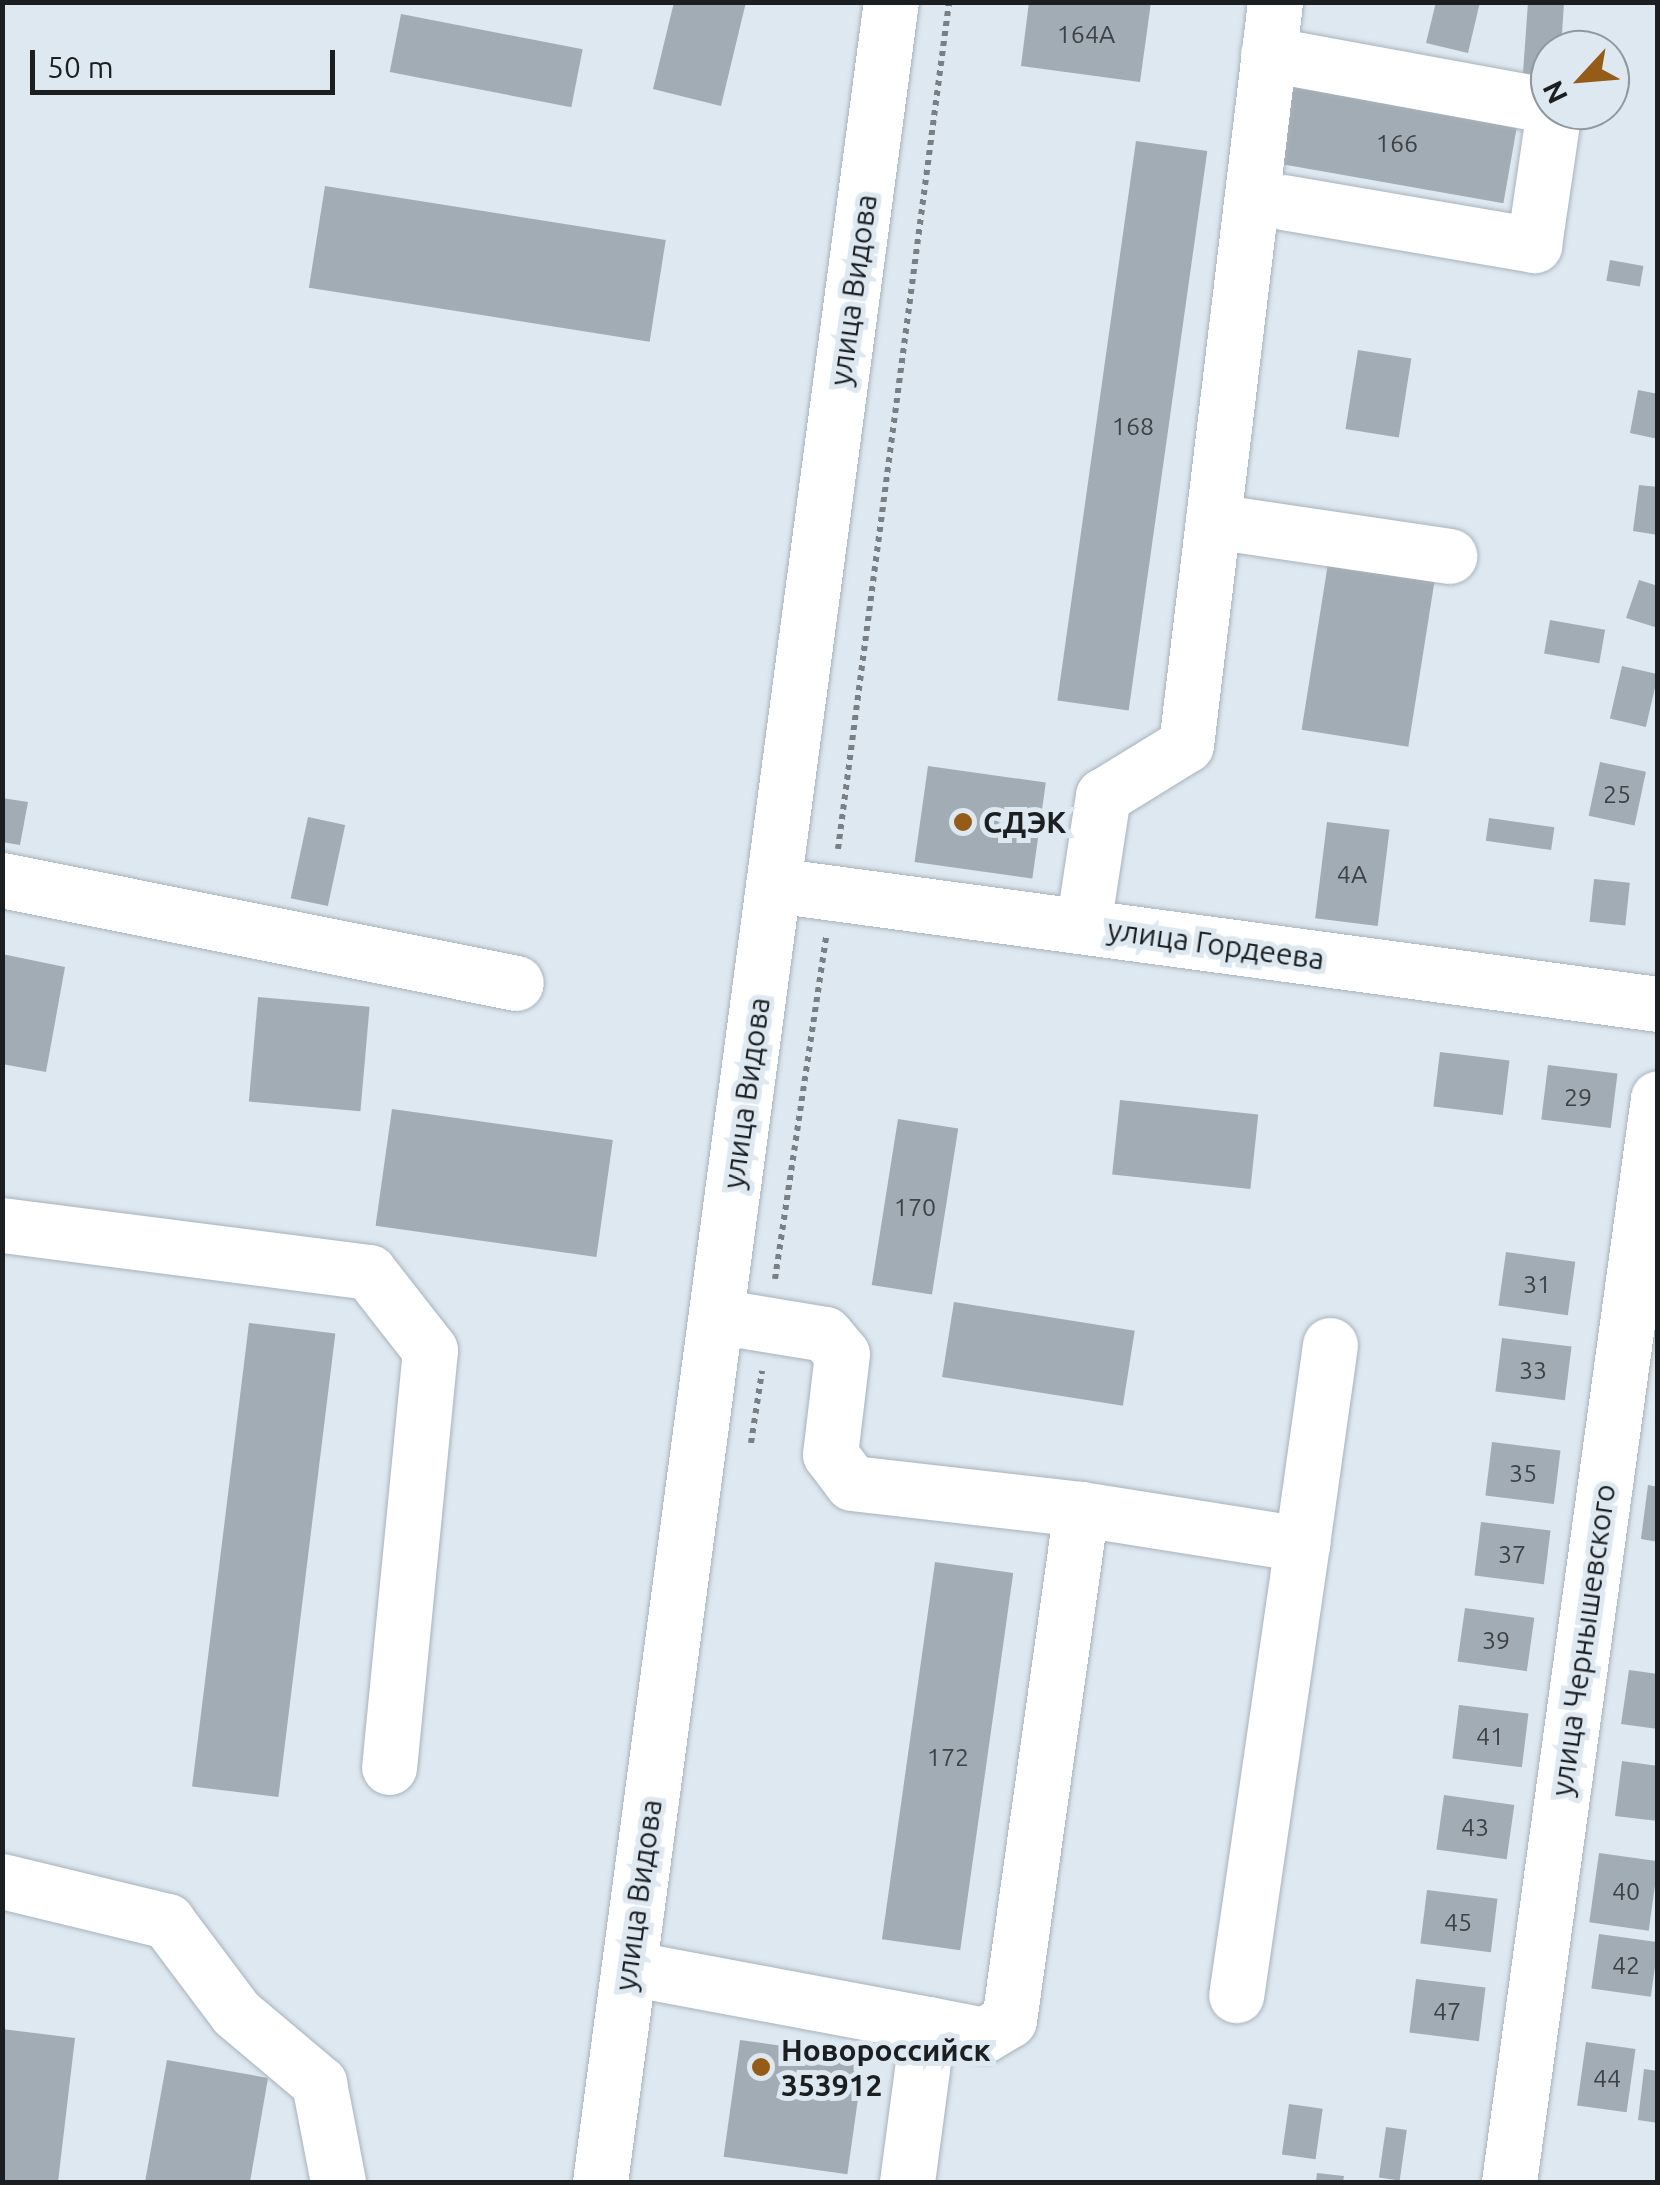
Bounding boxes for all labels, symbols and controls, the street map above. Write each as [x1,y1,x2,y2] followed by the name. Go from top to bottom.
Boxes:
[1057,19,1115,49] house number: 164А
[35,30,340,92] scale bar
[1530,30,1630,130] north arrow
[47,50,114,84] text: 50 m
[1536,76,1573,109] text: N
[1376,128,1418,158] house number: 166
[822,192,884,388] street label: улица Видова
[1112,411,1154,441] house number: 168
[1603,779,1631,809] house number: 25
[983,804,1066,840] place label: СДЭК
[952,811,974,833] marker: СДЭК
[1337,859,1367,889] house number: 4А
[1105,911,1327,977] street label: улица Гордеева
[715,995,777,1191] street label: улица Видова
[1564,1082,1592,1112] house number: 29
[894,1192,936,1222] house number: 170
[1523,1269,1551,1299] house number: 31
[1519,1355,1547,1385] house number: 33
[1509,1458,1537,1488] house number: 35
[1543,1482,1623,1798] street label: улица Чернышевского
[1498,1539,1526,1569] house number: 37
[1482,1625,1510,1655] house number: 39
[1476,1721,1504,1751] house number: 41
[927,1742,969,1772] house number: 172
[607,1797,669,1993] street label: улица Видова
[1461,1812,1489,1842] house number: 43
[1612,1876,1640,1906] house number: 40
[1444,1907,1472,1937] house number: 45
[1612,1950,1640,1980] house number: 42
[1433,1996,1461,2026] house number: 47
[781,2032,990,2102] place label: Новороссийск 353912
[750,2056,772,2078] marker: Новороссийск 353912
[1593,2063,1621,2093] house number: 44

